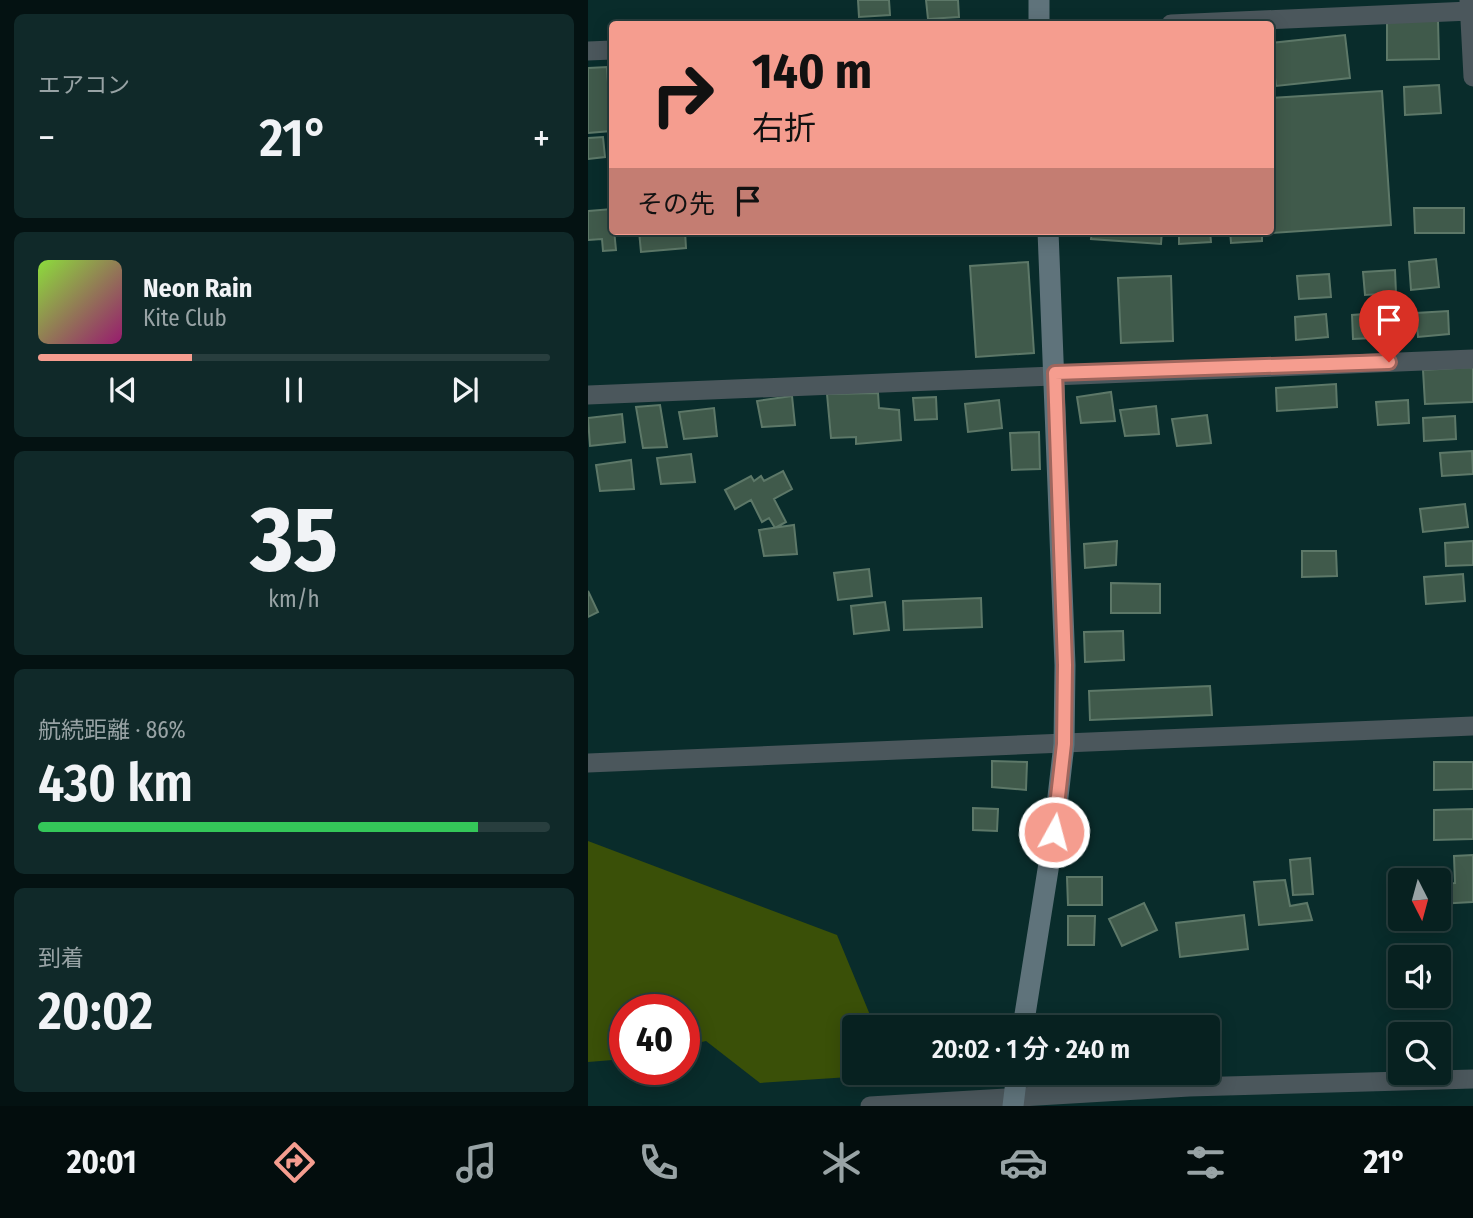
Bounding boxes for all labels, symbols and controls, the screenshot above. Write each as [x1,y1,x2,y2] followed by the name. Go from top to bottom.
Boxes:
[752,42,872,101] text: 140 m
[637,49,728,140] icon: right
[38,71,130,99] text: エアコン
[259,107,328,170] text: 21°
[752,109,816,147] text: 右折
[38,115,55,161] text: −
[533,115,550,161] text: +
[729,182,767,220] icon: arrive
[637,189,715,220] text: その先
[143,273,252,304] text: Neon Rain
[1359,290,1419,362] pin
[1370,301,1408,339] icon: arrive
[143,304,227,332] text: Kite Club
[104,371,142,409] icon: previous
[275,371,313,409] icon: pause
[446,371,484,409] icon: next
[250,485,338,594] text: 35
[268,585,320,613] text: km/h
[38,716,186,744] text: 航続距離 · 86%
[38,752,193,815] text: 430 km
[1017,795,1091,869] position arrow
[1388,868,1451,931] north arrow
[1388,868,1451,1085] map controls
[38,944,84,972] text: 到着
[1388,945,1451,1008] button: sound
[38,980,153,1043] text: 20:02
[609,994,700,1085] speed limit sign: 40
[1388,1022,1451,1085] button: search
[932,1034,1130,1065] text: 20:02 · 1 分 · 240 m
[270,1138,319,1187] icon: directions
[452,1138,501,1187] icon: music
[634,1138,683,1187] icon: phone
[817,1138,866,1187] icon: climate
[999,1138,1048,1187] icon: car
[1181,1138,1230,1187] icon: filters
[67,1143,137,1181] text: 20:01
[1364,1143,1406,1181] text: 21°

